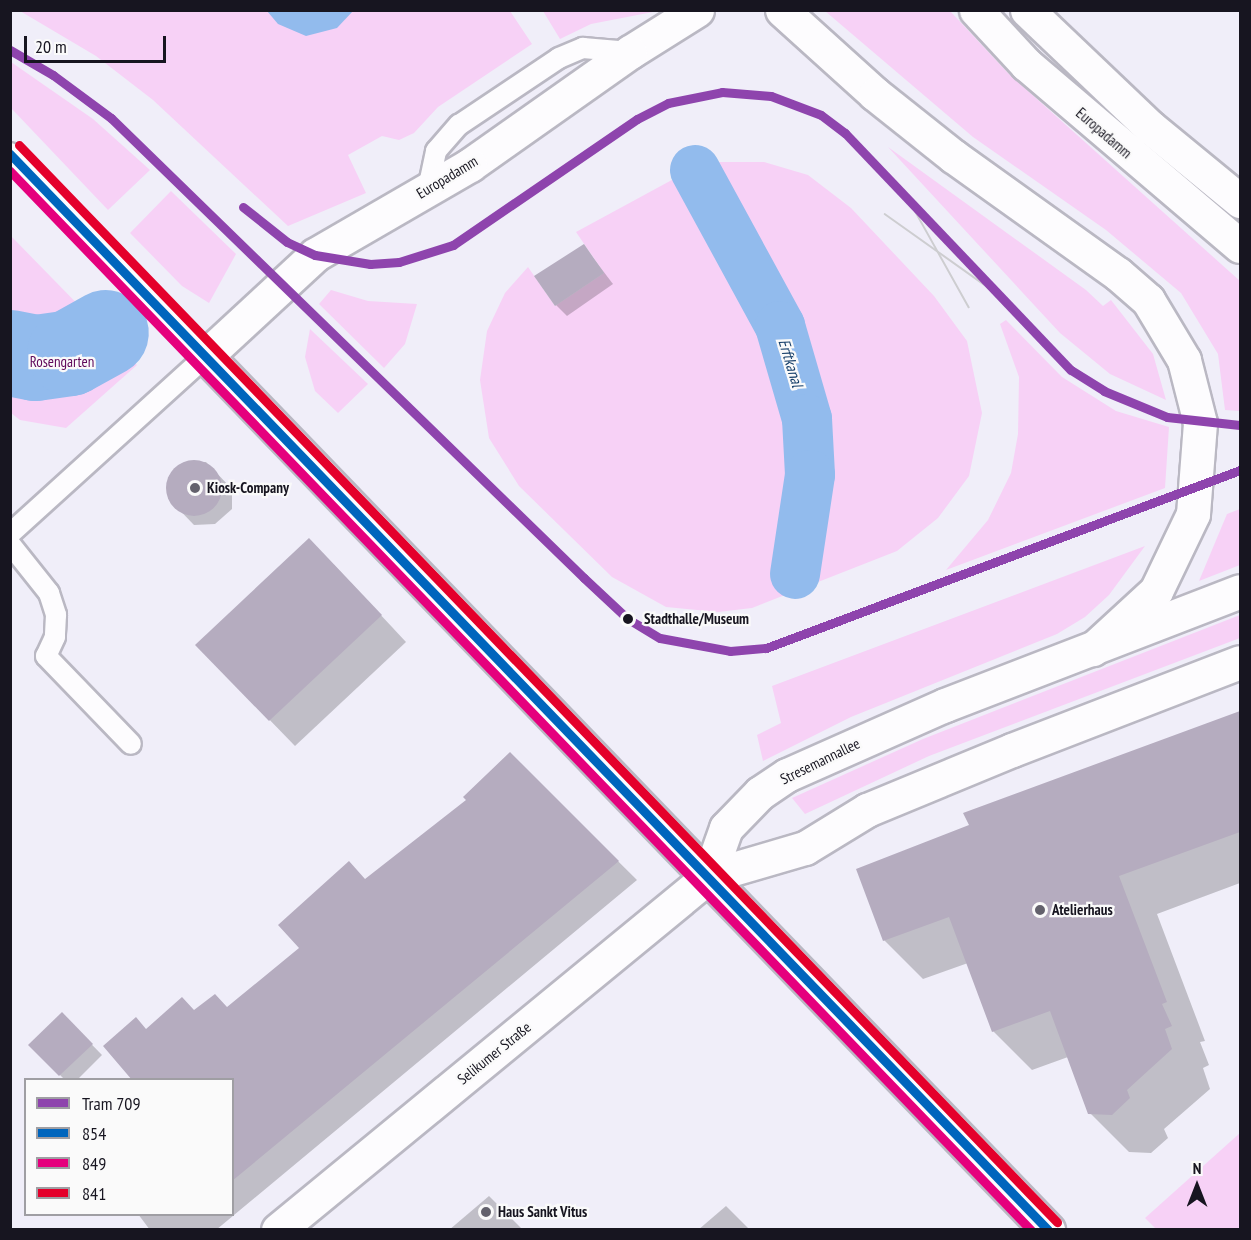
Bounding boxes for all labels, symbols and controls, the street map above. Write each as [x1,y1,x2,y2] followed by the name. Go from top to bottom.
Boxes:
[27,24,170,62] scale bar
[35,35,67,58] text: 20 m
[1072,104,1136,162] street label: Europadamm
[413,152,481,202] street label: Europadamm
[775,337,807,389] water label: Erftkanal
[30,353,94,371] park label: Rosengarten
[207,479,289,497] place label: Kiosk-Company
[188,481,202,495] marker: Kiosk-Company
[617,608,639,630] marker: Stadthalle/Museum
[644,610,749,628] place label: Stadthalle/Museum
[777,734,863,788] street label: Stresemannallee
[1052,901,1113,919] place label: Atelierhaus
[1033,903,1047,917] marker: Atelierhaus
[454,1018,534,1088] street label: Selikumer Straße
[24,1078,234,1216] legend
[82,1092,140,1115] text: Tram 709
[82,1122,106,1145] text: 854
[82,1152,106,1175] text: 849
[1167,1156,1227,1216] north arrow
[1193,1158,1201,1178] text: N
[82,1182,106,1205] text: 841
[498,1203,588,1221] place label: Haus Sankt Vitus
[479,1205,493,1219] marker: Haus Sankt Vitus

